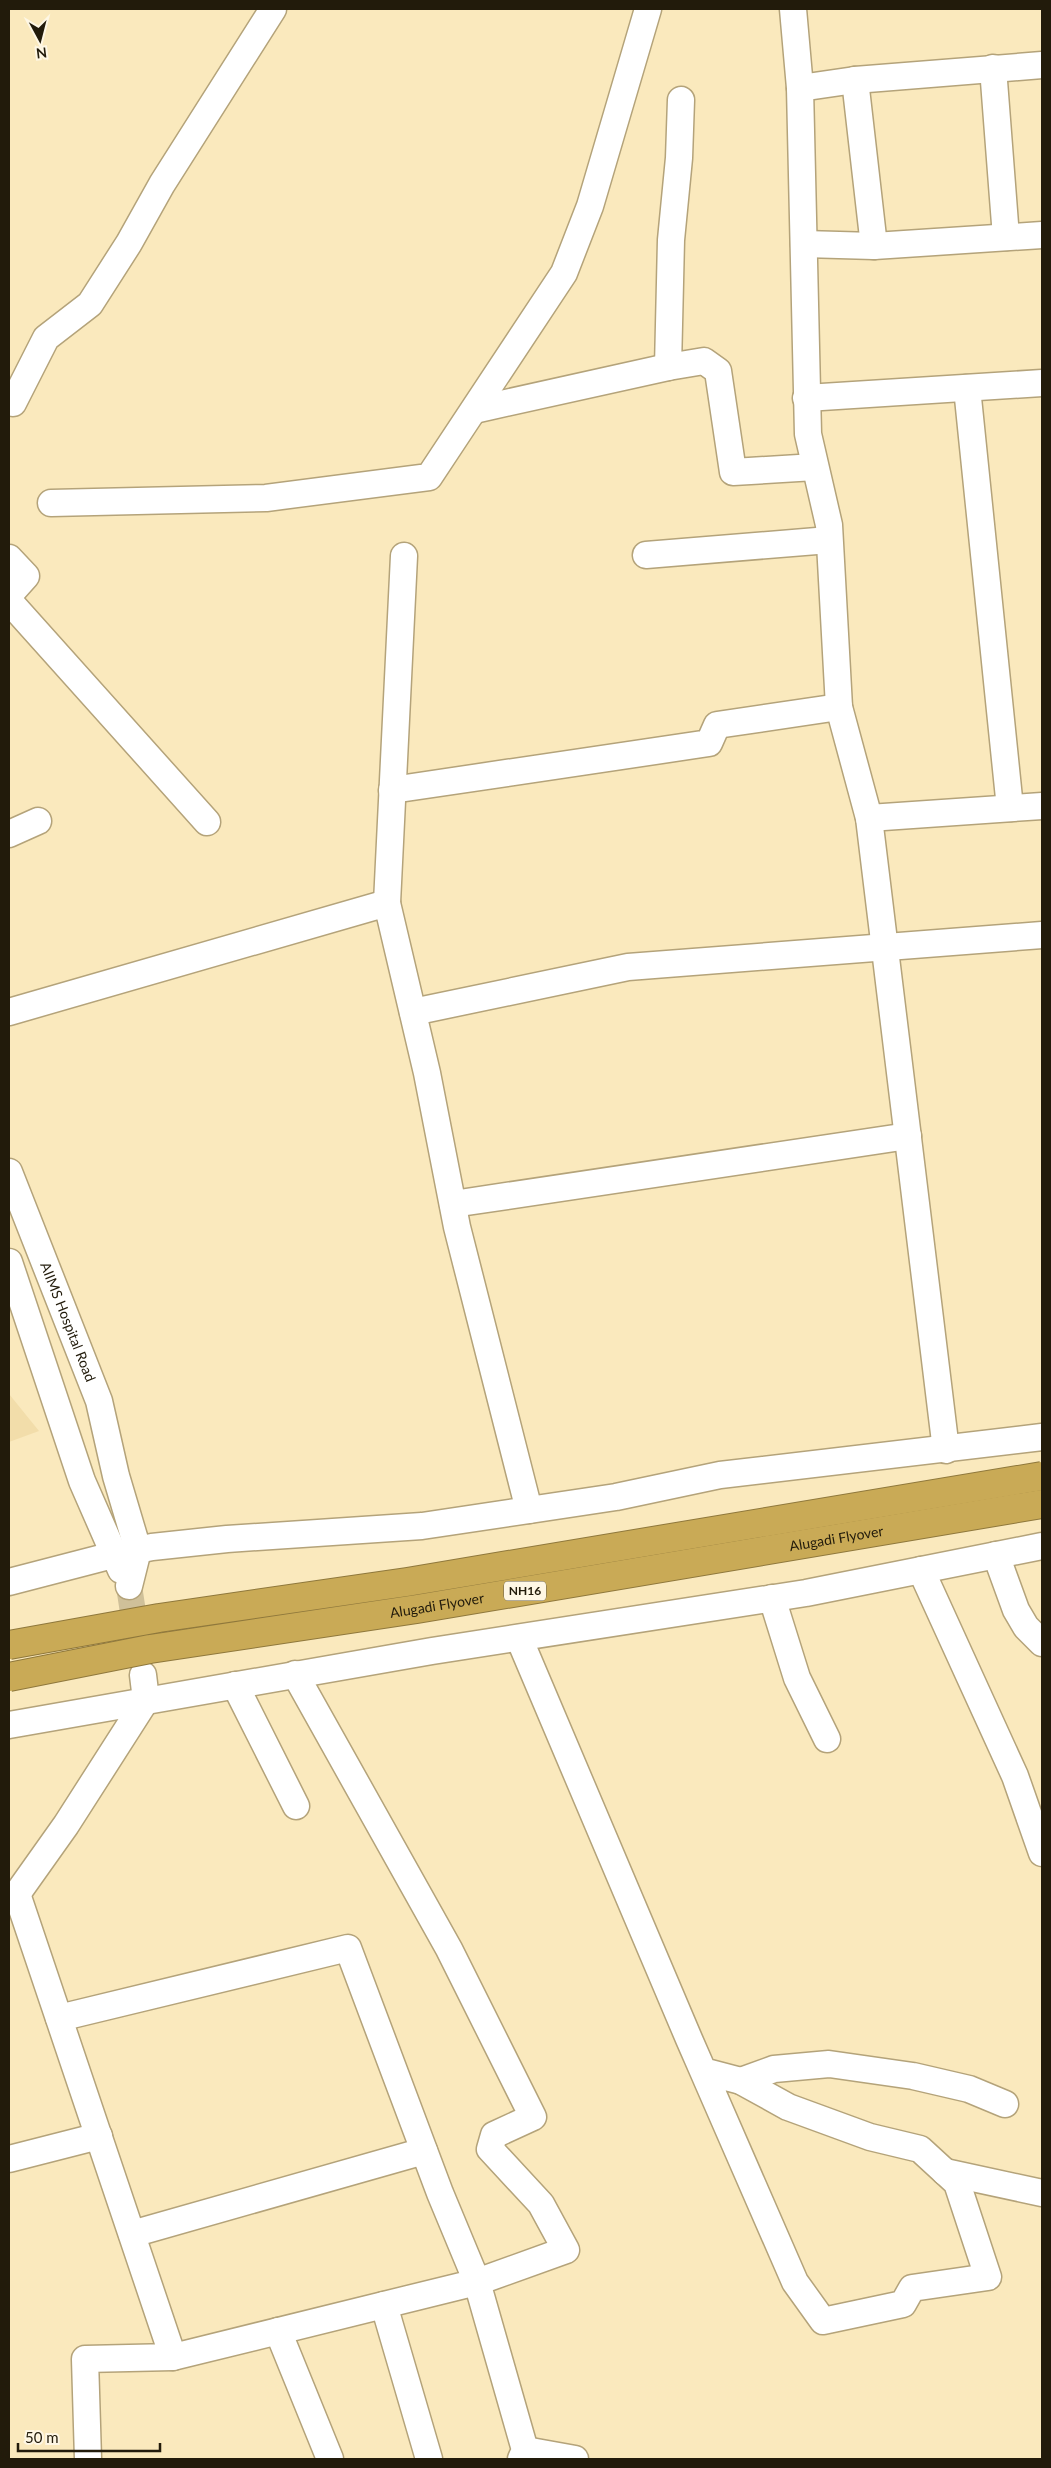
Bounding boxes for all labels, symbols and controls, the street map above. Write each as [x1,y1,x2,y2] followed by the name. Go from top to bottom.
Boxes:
[15,15,65,65] north arrow
[35,44,48,62] text: N
[37,1259,100,1384] street label: AIIMS Hospital Road
[788,1522,885,1554] street label: Alugadi Flyover
[504,1582,546,1600] road number: NH16
[389,1589,485,1621] street label: Alugadi Flyover
[18,2420,160,2452] scale bar
[25,2428,59,2446] text: 50 m

